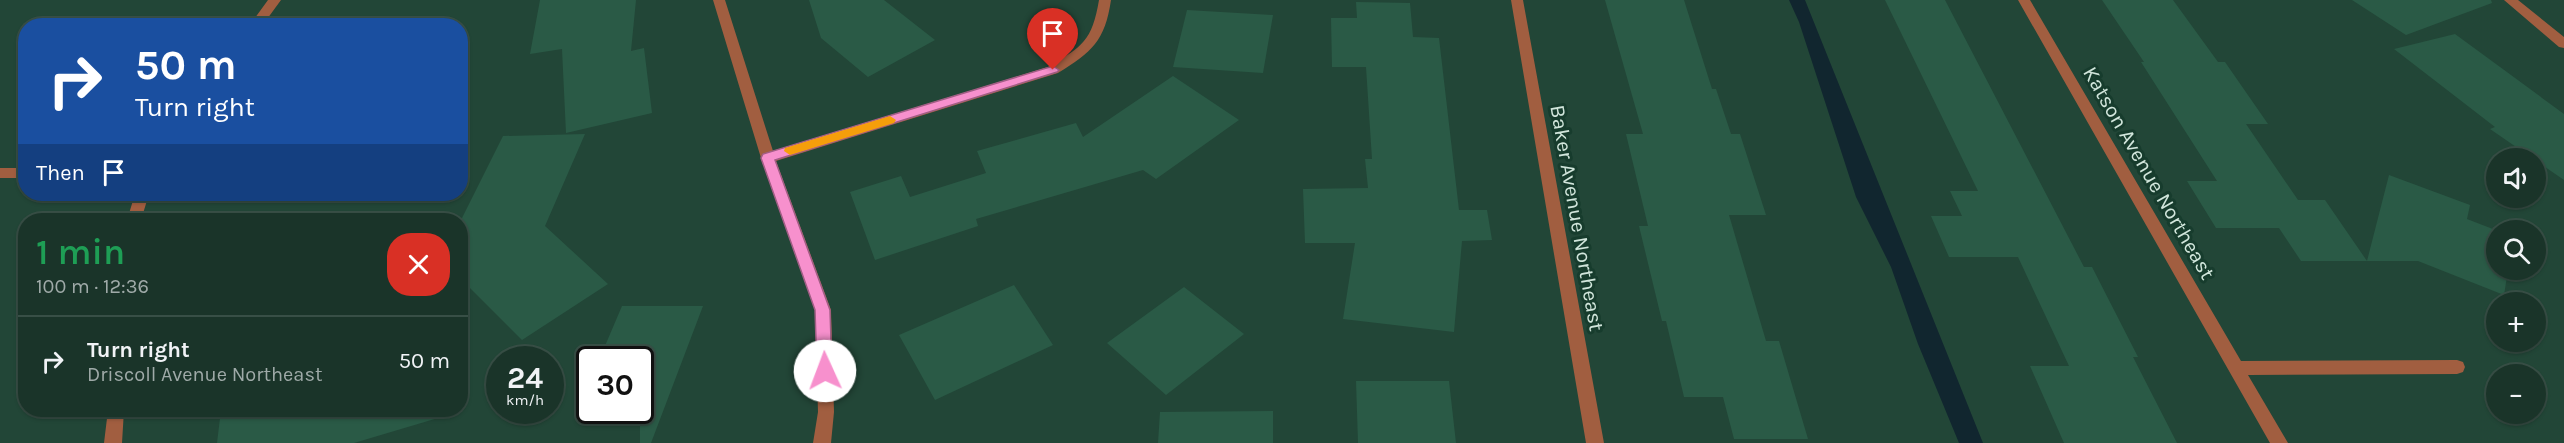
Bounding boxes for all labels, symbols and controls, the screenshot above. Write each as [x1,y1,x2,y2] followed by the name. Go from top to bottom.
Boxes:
[1027,8,1078,70] pin
[1036,17,1069,50] icon: arrive
[135,40,237,90] text: 50 m
[36,42,114,120] icon: right
[2078,62,2220,284] street label: Katson Avenue Northeast
[135,91,255,123] text: Turn right
[1545,103,1609,333] street label: Baker Avenue Northeast
[2486,148,2546,424] map controls
[2486,148,2546,208] button: sound
[97,156,130,189] icon: arrive
[36,160,85,186] text: Then
[2486,220,2546,280] button: search
[36,231,125,273] text: 1 min
[387,233,450,296] button: close
[36,275,149,298] text: 100 m · 12:36
[2486,292,2546,352] button: +
[87,337,190,363] text: Turn right
[793,339,857,403] position arrow
[36,345,69,378] icon: right
[576,346,654,424] speed limit sign: 30
[399,348,450,374] text: 50 m
[507,360,543,396] text: 24
[87,363,322,386] text: Driscoll Avenue Northeast
[2486,364,2546,424] button: −
[506,391,544,409] text: km/h

